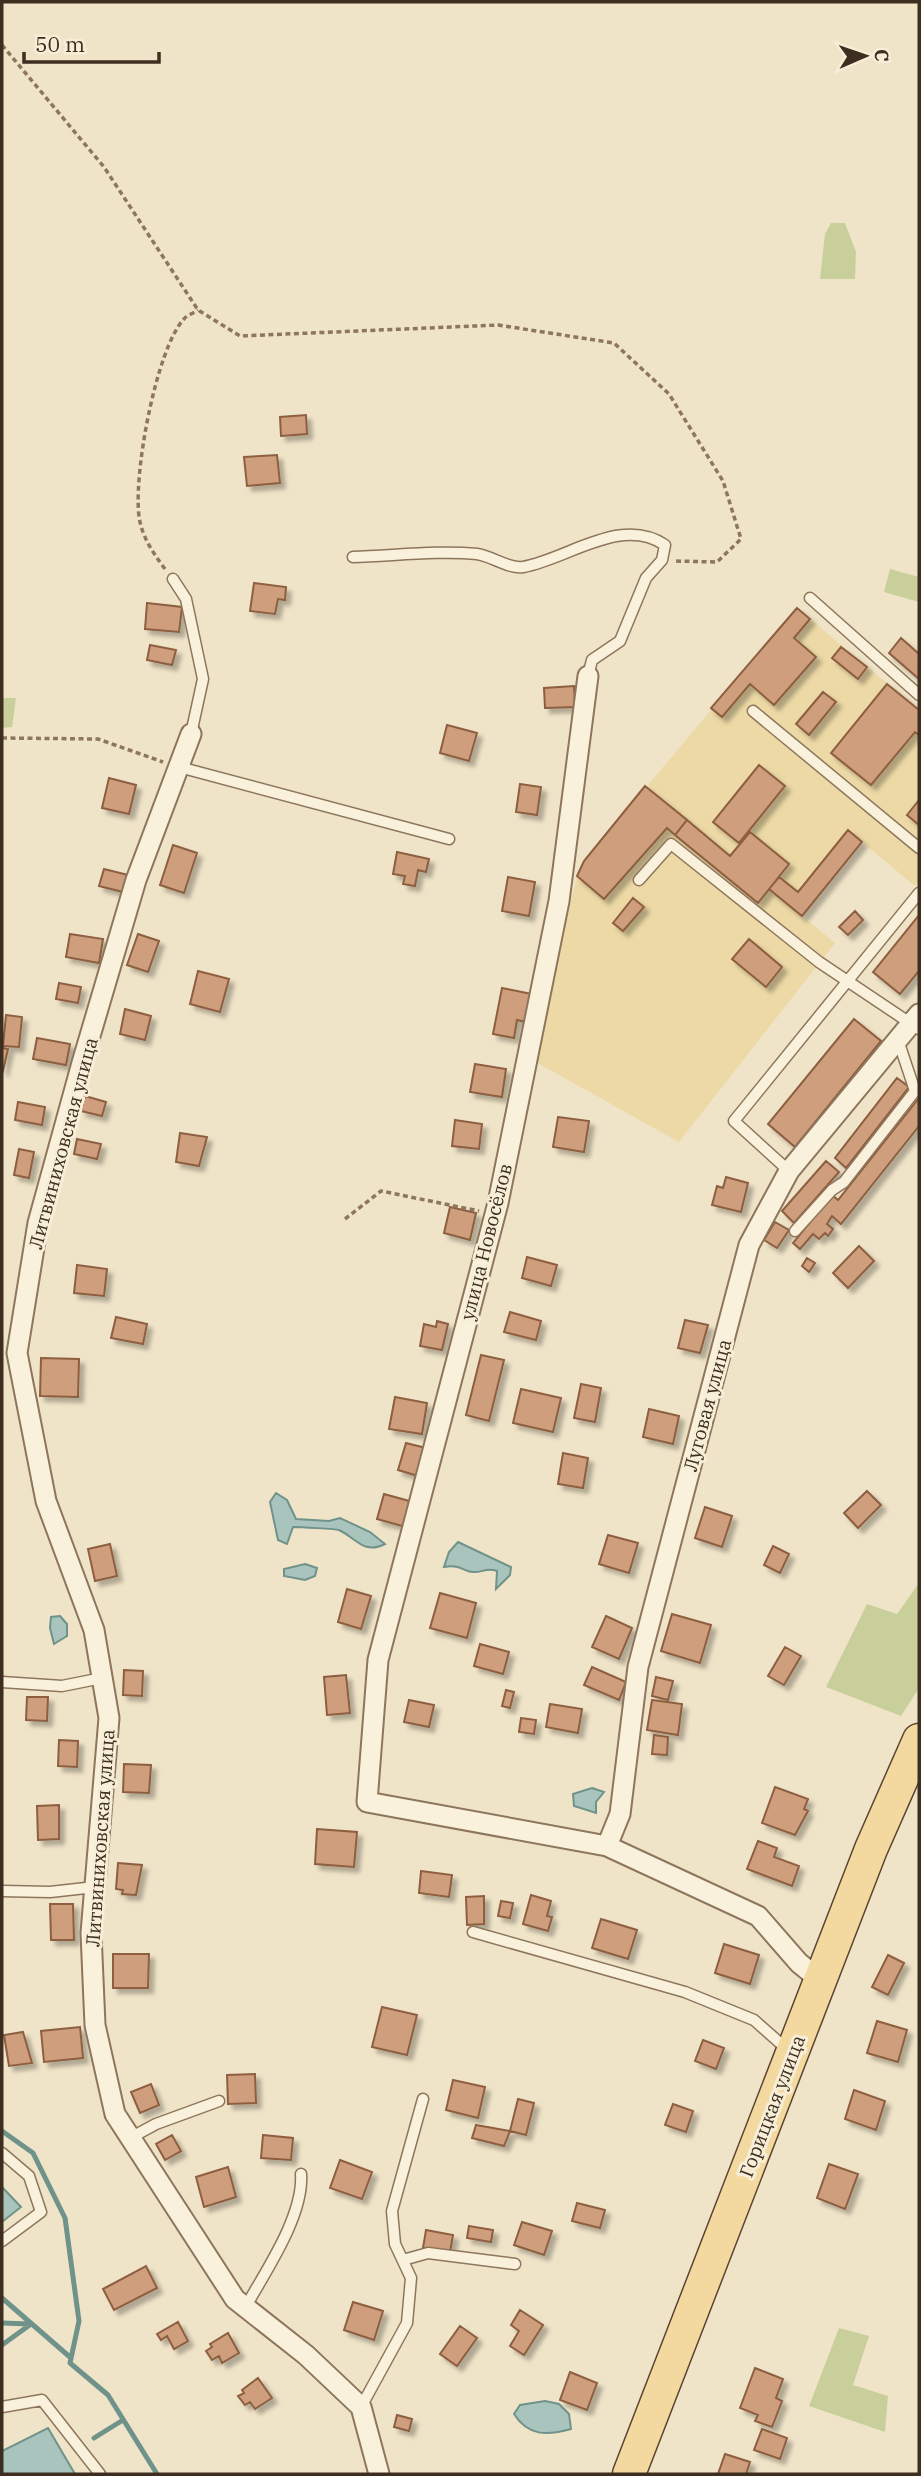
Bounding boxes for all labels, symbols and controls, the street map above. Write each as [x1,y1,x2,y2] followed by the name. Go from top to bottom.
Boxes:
[24,21,159,65] scale bar
[830,21,900,91] north arrow
[35,30,85,58] text: 50 m
[870,49,894,62] text: С
[23,1034,103,1252] street label: Литвиниховская улица
[455,1161,517,1323] street label: улица Новосёлов
[678,1336,736,1474] street label: Луговая улица
[80,1728,120,1948] street label: Литвиниховская улица
[734,2032,810,2180] street label: Горицкая улица

